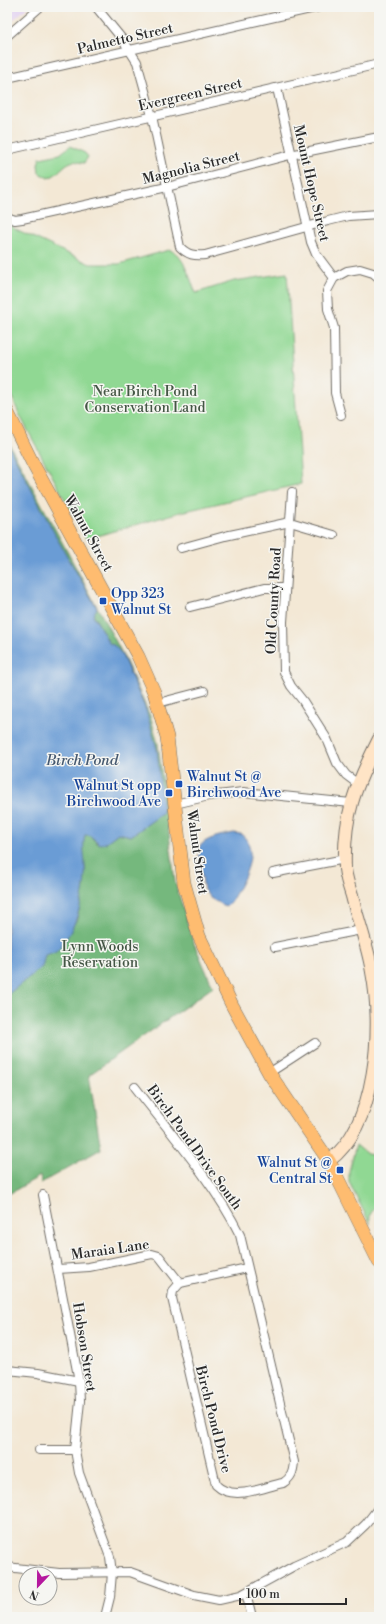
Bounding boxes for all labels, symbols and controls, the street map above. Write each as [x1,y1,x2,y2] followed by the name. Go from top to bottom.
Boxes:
[75,19,175,59] street label: Palmetto Street
[137,74,244,116] street label: Evergreen Street
[289,123,333,244] street label: Mount Hope Street
[141,147,242,189] street label: Magnolia Street
[85,383,206,417] park label: Near Birch Pond Conservation Land
[59,491,117,575] street label: Walnut Street
[262,547,286,655] street label: Old County Road
[110,585,171,619] place label: Opp 323 Walnut St
[98,596,108,606] marker: Opp 323 Walnut St
[45,751,119,770] water label: Birch Pond
[186,768,281,802] place label: Walnut St @ Birchwood Ave
[66,777,161,811] place label: Walnut St opp Birchwood Ave
[174,779,184,789] marker: Walnut St @ Birchwood Ave
[164,788,174,798] marker: Walnut St opp Birchwood Ave
[182,808,212,896] street label: Walnut Street
[62,938,139,972] park label: Lynn Woods Reservation
[142,1081,246,1214] street label: Birch Pond Drive South
[256,1154,332,1188] place label: Walnut St @ Central St
[335,1165,345,1175] marker: Walnut St @ Central St
[70,1236,150,1264] street label: Maraia Lane
[68,1301,100,1393] street label: Hobson Street
[191,1363,235,1475] street label: Birch Pond Drive
[18,1566,58,1606] north arrow
[240,1580,346,1606] scale bar
[28,1586,41,1602] text: N
[246,1587,280,1602] text: 100 m

